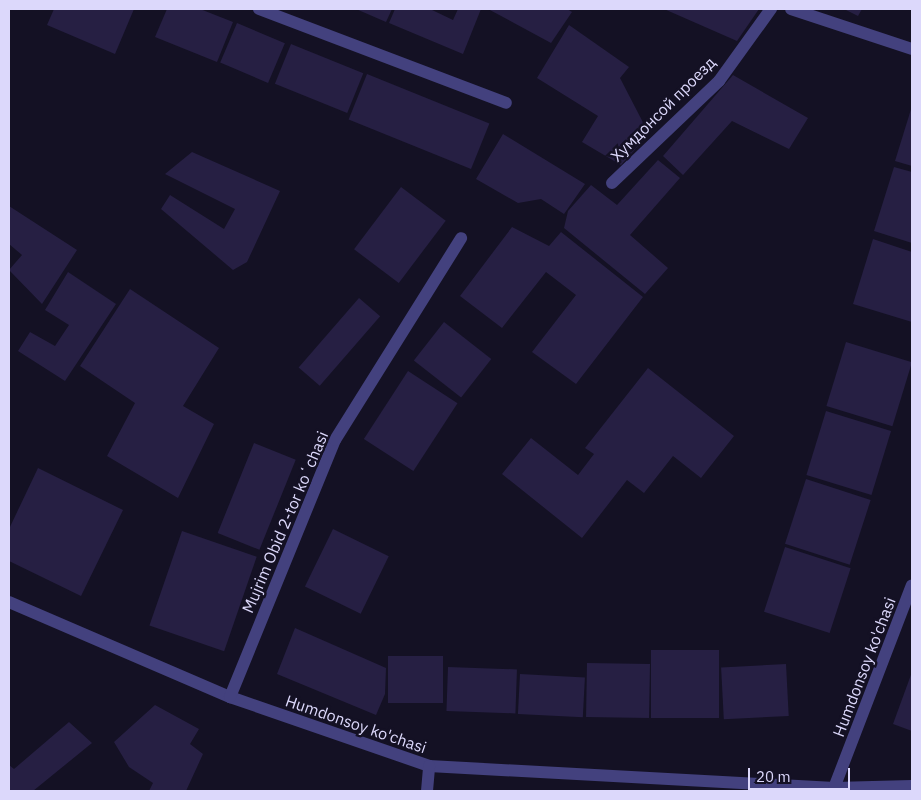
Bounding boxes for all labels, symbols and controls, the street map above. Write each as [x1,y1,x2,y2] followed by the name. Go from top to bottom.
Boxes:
[607,53,719,165] street label: Хумдонсой проезд
[238,428,332,616] street label: Mujrim Obid 2-tor koʻchasi
[829,594,899,740] street label: Humdonsoy ko'chasi
[283,691,429,757] street label: Humdonsoy ko'chasi
[751,758,854,790] scale bar
[756,767,791,786] text: 20 m

